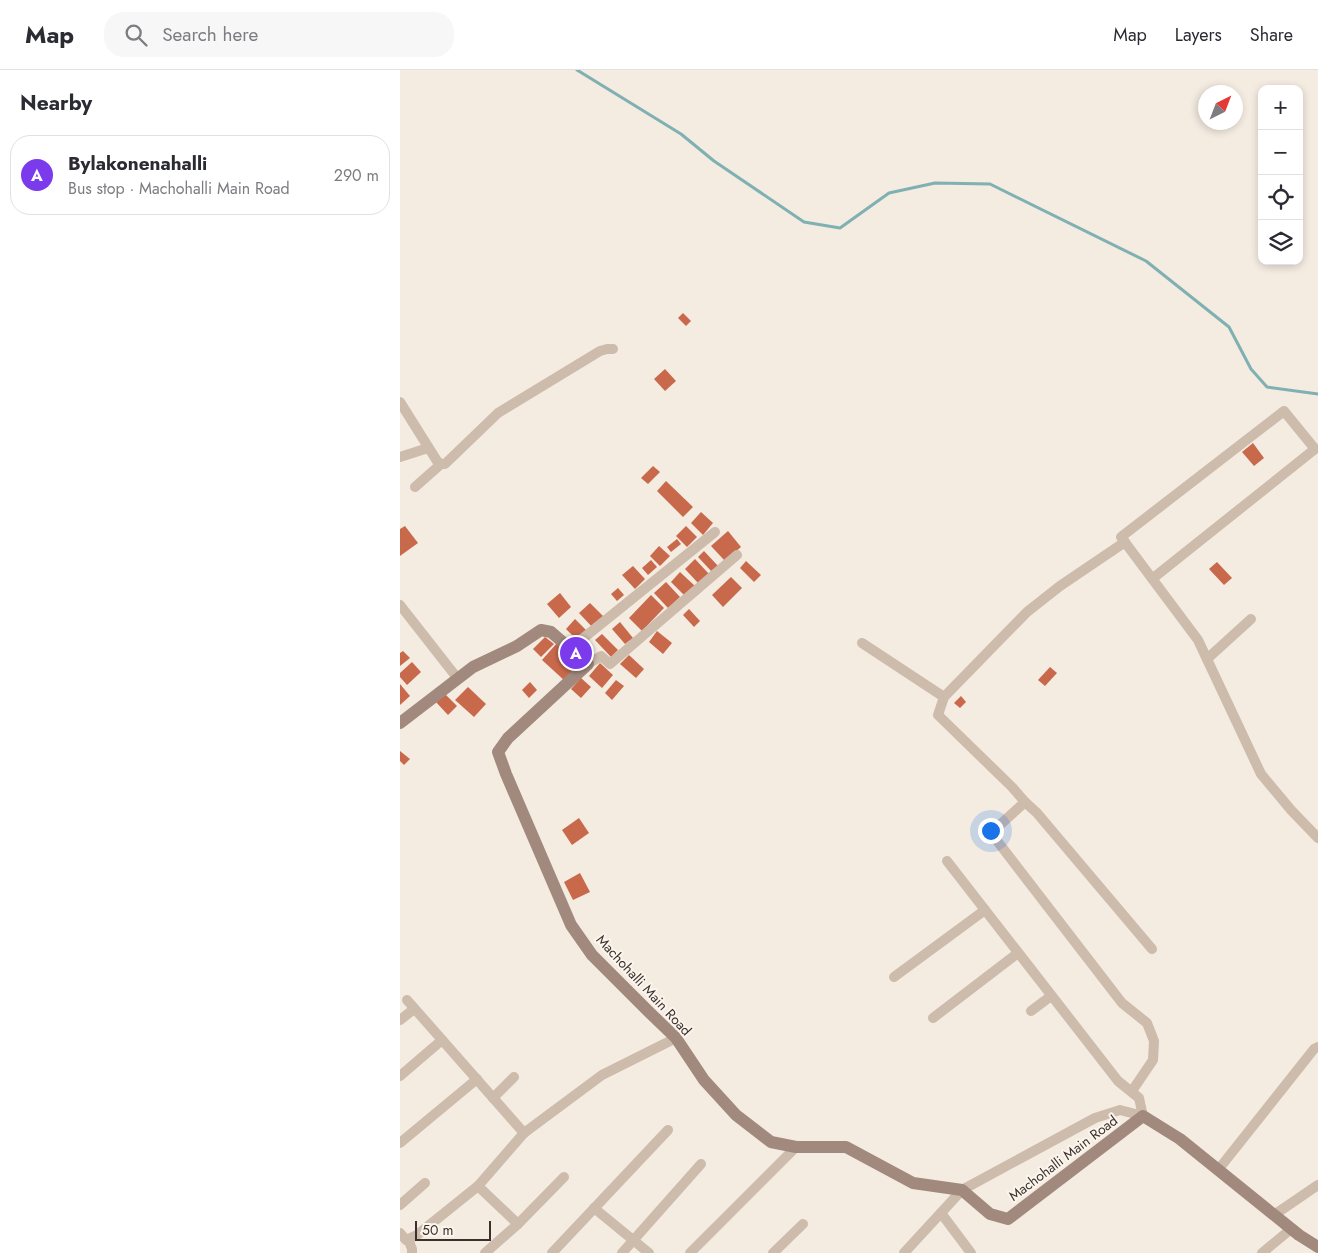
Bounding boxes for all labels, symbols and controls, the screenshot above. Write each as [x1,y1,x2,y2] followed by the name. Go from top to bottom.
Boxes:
[104,12,454,57] search box
[25,17,74,52] text: Map
[122,21,150,49] icon: search
[162,21,258,48] text: Search here
[1113,22,1147,48] text: Map
[1175,22,1222,48] text: Layers
[1250,22,1293,48] text: Share
[1198,85,1243,130] north arrow
[1258,85,1303,265] map controls
[1258,85,1303,130] button: +
[20,88,92,118] text: Nearby
[1258,130,1303,175] button: −
[68,150,207,177] text: Bylakonenahalli
[31,164,43,187] text: A
[334,164,379,187] text: 290 m
[1258,175,1303,220] button: locate
[68,177,290,200] text: Bus stop · Machohalli Main Road
[1258,220,1303,265] button: layers
[560,634,592,672] pin: A
[978,818,1004,844] your location
[592,930,696,1040] street label: Machohalli Main Road
[1004,1110,1122,1206] street label: Machohalli Main Road
[415,1218,491,1241] scale bar
[422,1220,453,1240] text: 50 m

